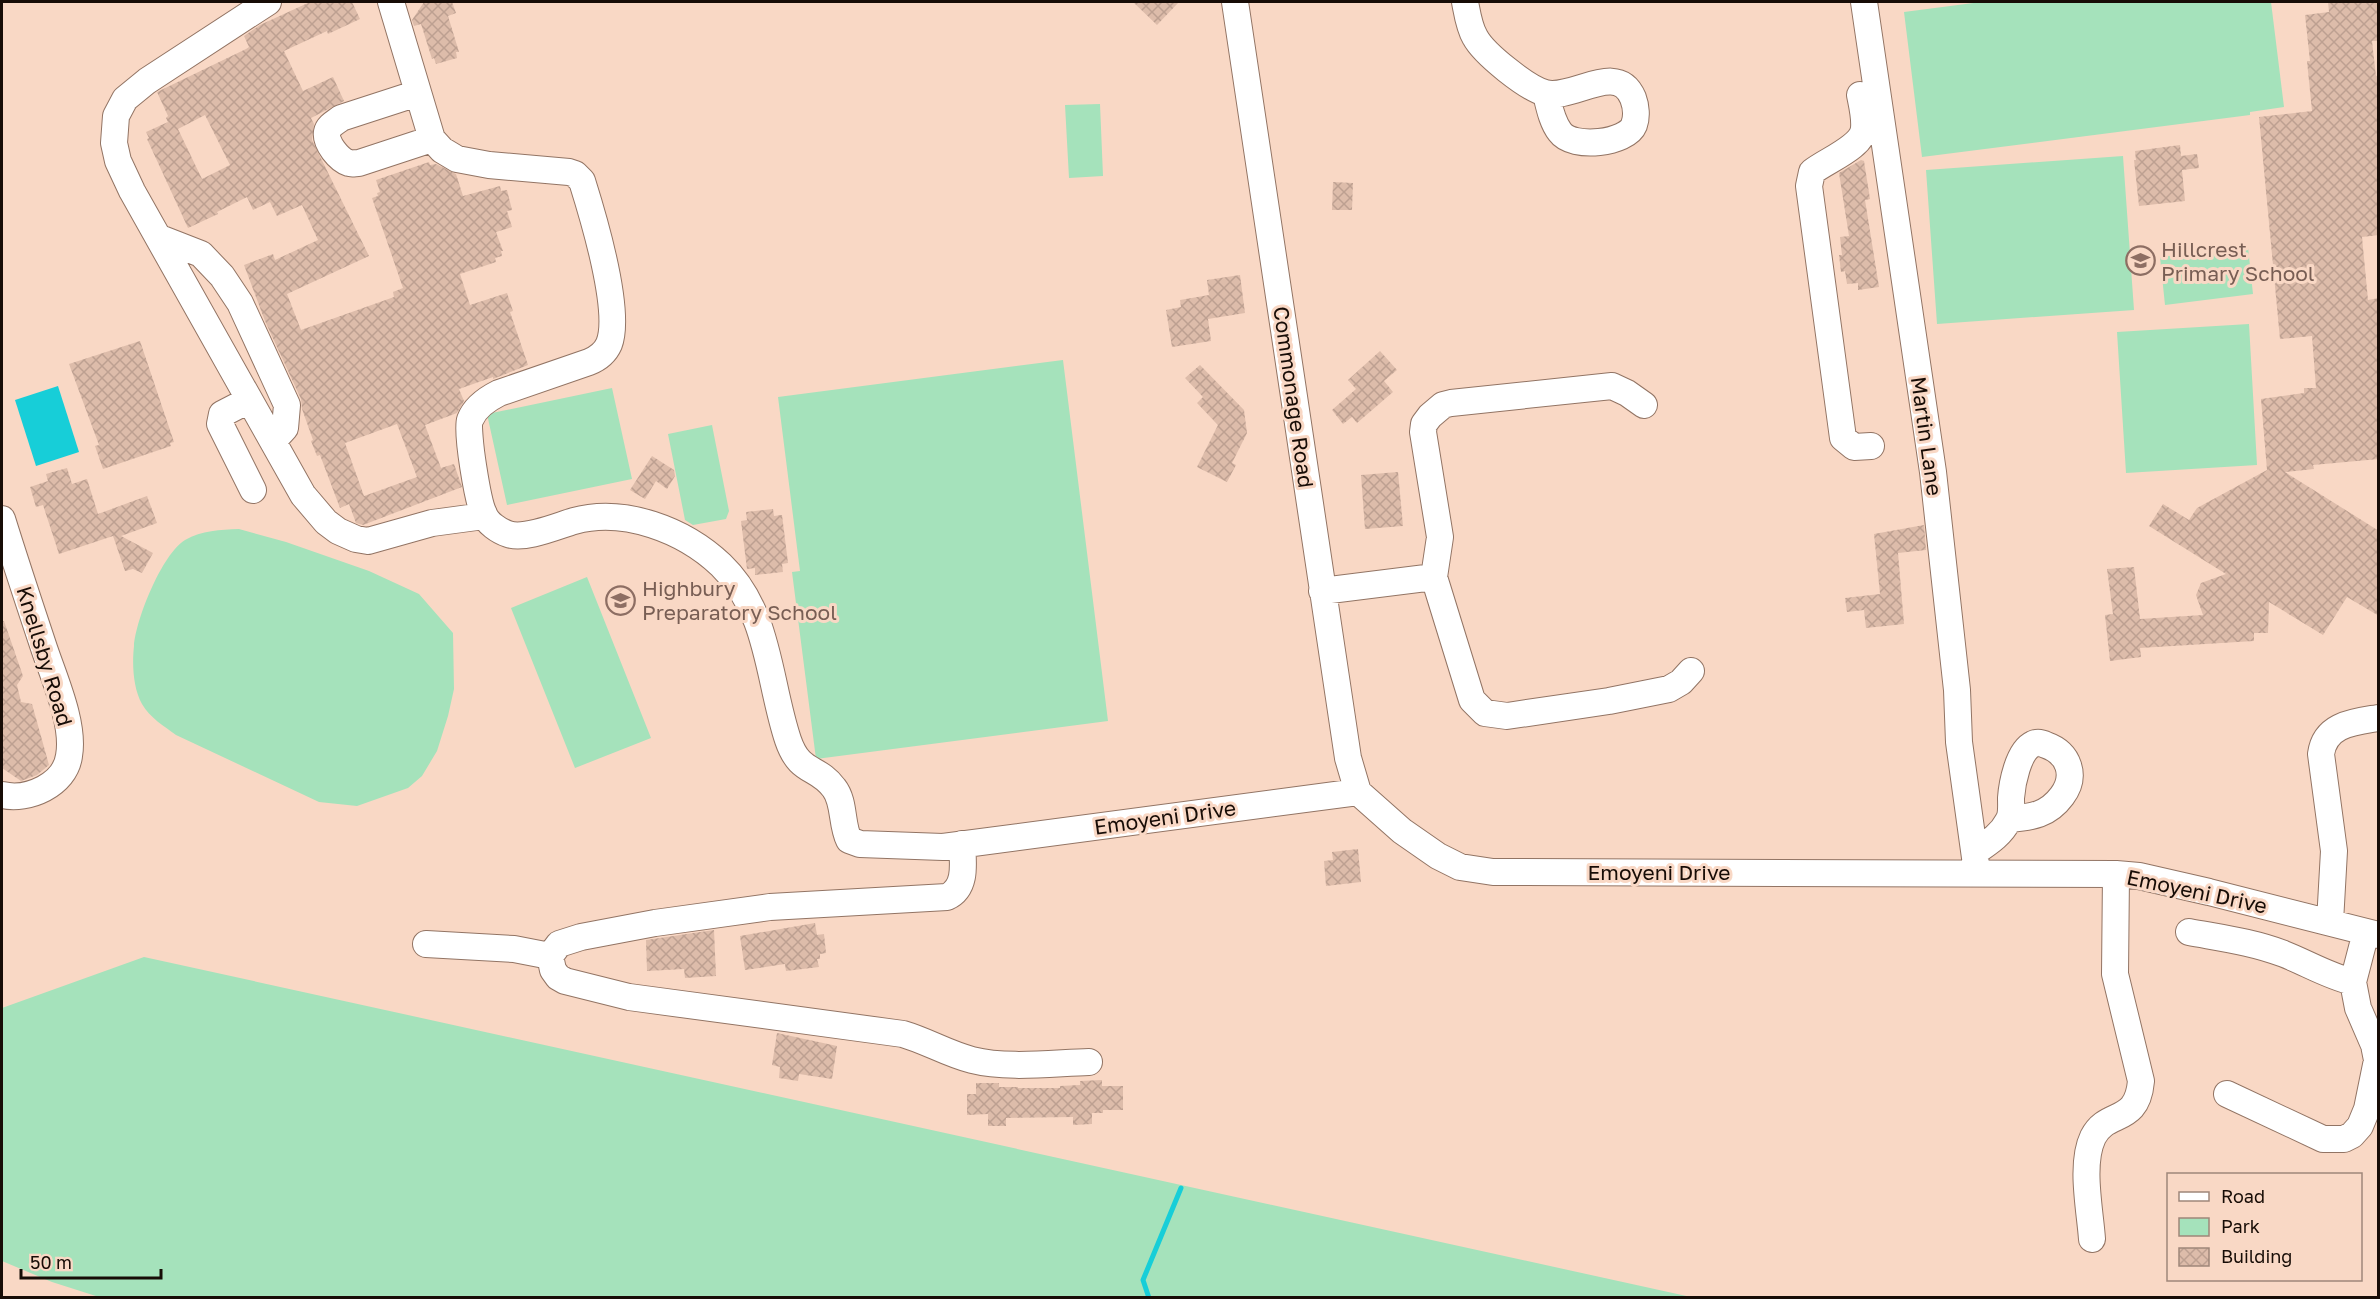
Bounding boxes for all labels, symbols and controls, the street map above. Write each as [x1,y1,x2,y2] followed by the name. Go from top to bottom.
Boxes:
[2161,236,2315,286] place label: Hillcrest Primary School
[2124,245,2156,277] school or university icon: Hillcrest Primary School
[1268,304,1320,490] street label: Commonage Road
[1906,375,1948,497] street label: Martin Lane
[642,575,837,625] place label: Highbury Preparatory School
[11,583,79,729] street label: Knellsby Road
[605,584,637,616] school or university icon: Highbury Preparatory School
[1092,794,1238,840] street label: Emoyeni Drive
[1588,859,1730,885] street label: Emoyeni Drive
[2124,863,2270,919] street label: Emoyeni Drive
[2167,1173,2362,1281] legend
[2221,1185,2265,1207] text: Road
[2221,1215,2260,1237] text: Park
[21,1242,160,1280] scale bar
[2221,1245,2292,1267] text: Building
[30,1251,72,1273] text: 50 m

